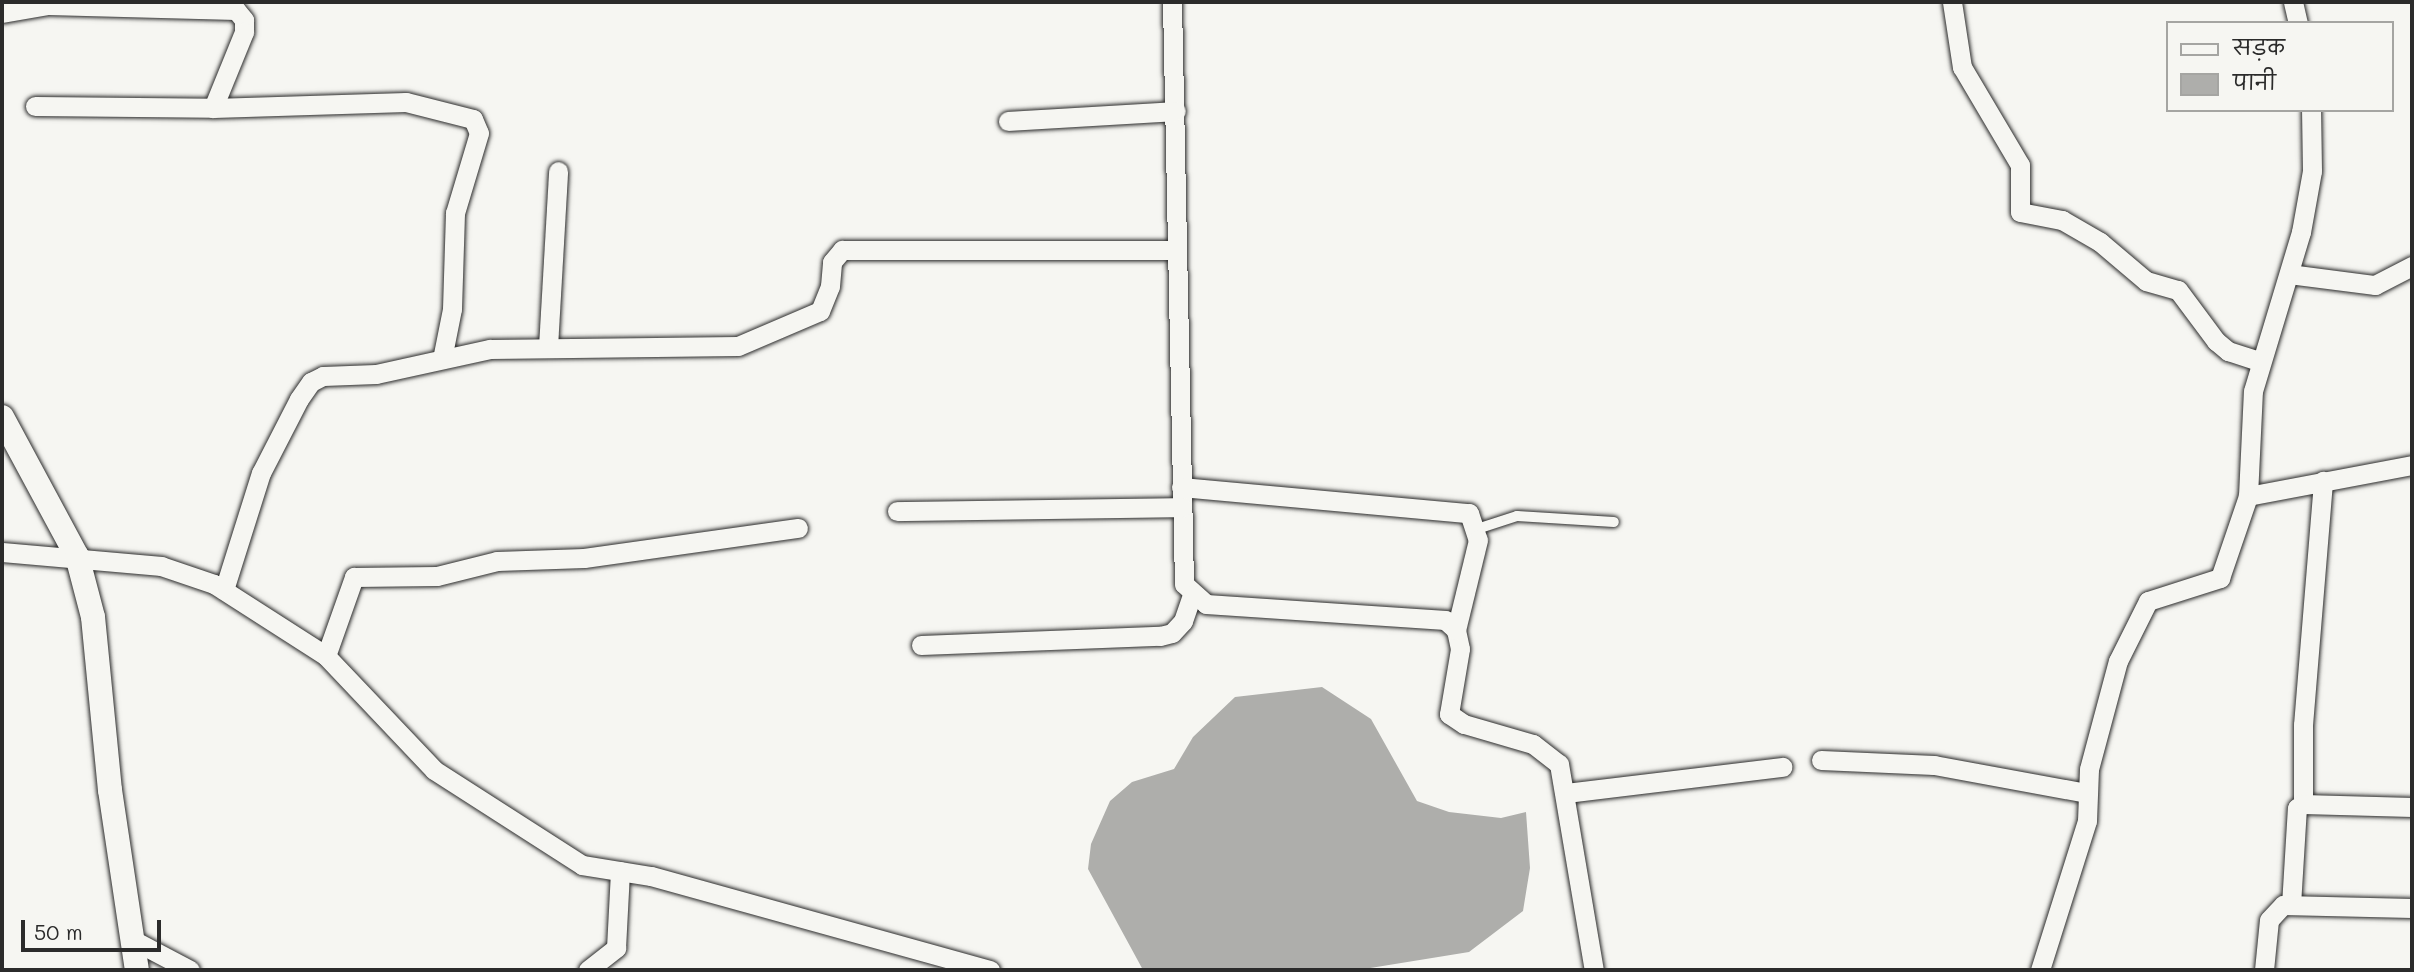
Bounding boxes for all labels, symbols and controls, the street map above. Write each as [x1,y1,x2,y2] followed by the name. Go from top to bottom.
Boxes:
[2166,21,2393,112] legend
[2233,33,2285,60] text: सड़क
[2233,68,2276,95] text: पानी
[24,906,164,950] scale bar
[34,918,83,945] text: 50 m

